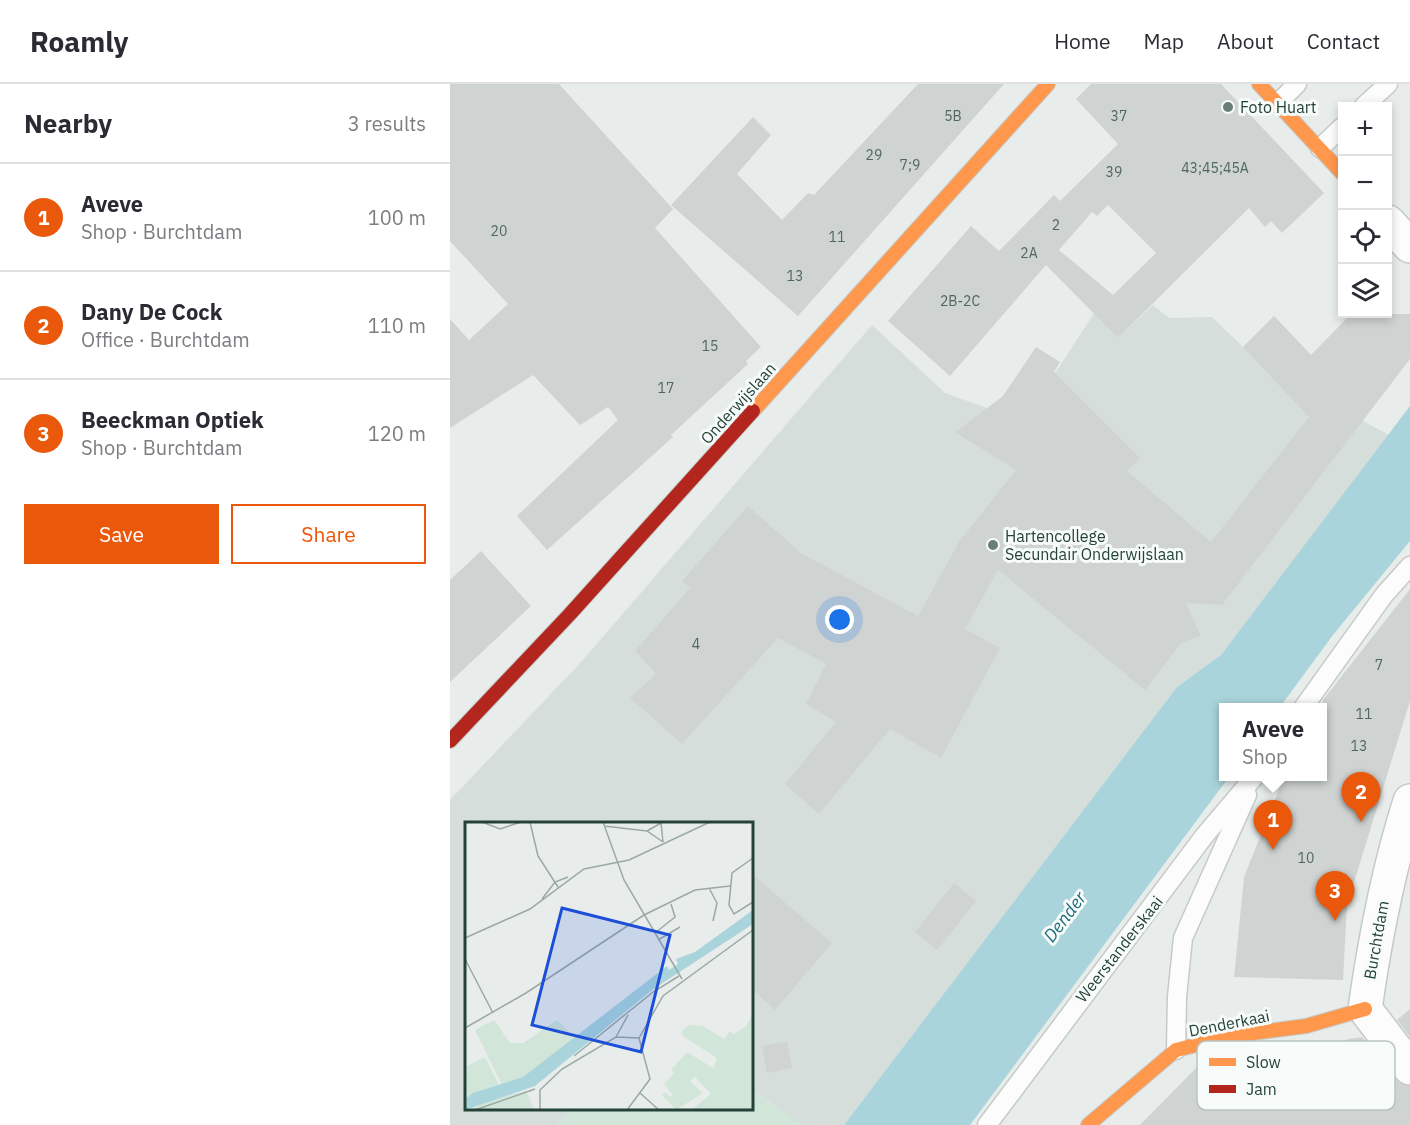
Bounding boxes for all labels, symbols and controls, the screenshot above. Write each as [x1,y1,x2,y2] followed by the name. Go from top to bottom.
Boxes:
[30,23,128,60] text: Roamly
[1054,27,1111,55] text: Home
[1144,27,1184,55] text: Map
[1217,27,1274,55] text: About
[1307,27,1380,55] text: Contact
[1240,97,1316,117] place label: Foto Huart
[1221,100,1235,114] marker: Foto Huart
[1338,102,1392,318] map controls
[1338,102,1392,156] button: +
[24,106,112,140] text: Nearby
[944,107,962,125] house number: 5B
[1111,107,1127,125] house number: 37
[348,110,426,137] text: 3 results
[866,146,882,164] house number: 29
[900,156,920,174] house number: 7;9
[1338,156,1392,210] button: −
[1181,159,1249,177] house number: 43;45;45A
[1106,163,1122,181] house number: 39
[81,189,143,218] text: Aveve
[38,204,50,231] text: 1
[368,204,426,231] text: 100 m
[1338,210,1392,264] button: locate
[1052,216,1060,234] house number: 2
[81,218,243,245] text: Shop · Burchtdam
[491,222,507,240] house number: 20
[829,228,845,246] house number: 11
[1020,244,1038,262] house number: 2A
[1338,264,1392,318] button: layers
[787,267,803,285] house number: 13
[940,292,980,310] house number: 2B-2C
[81,297,222,326] text: Dany De Cock
[38,312,50,339] text: 2
[368,312,426,339] text: 110 m
[81,326,250,353] text: Office · Burchtdam
[702,337,718,355] house number: 15
[696,358,780,448] street label: Onderwijslaan
[658,379,674,397] house number: 17
[81,405,264,434] text: Beeckman Optiek
[38,420,50,447] text: 3
[368,420,426,447] text: 120 m
[81,434,243,461] text: Shop · Burchtdam
[24,504,219,564] button: Save
[231,504,426,564] button: Share
[1005,526,1184,564] place label: Hartencollege Secundair Onderwijslaan
[986,538,1000,552] marker: Hartencollege Secundair Onderwijslaan
[825,605,854,634] your location
[692,635,700,653] house number: 4
[1375,656,1383,674] house number: 7
[1219,703,1327,781] popup
[1356,705,1372,723] house number: 11
[1242,714,1304,743] text: Aveve
[1351,737,1367,755] house number: 13
[1242,743,1288,770] text: Shop
[1342,772,1380,822] pin: 2
[1254,800,1292,850] pin: 1
[465,822,753,1110] inset map
[1298,849,1314,867] house number: 10
[1316,872,1354,921] pin: 3
[1038,887,1091,947] water label: Dender
[1071,892,1167,1006] street label: Weerstanderskaai
[1359,899,1393,981] street label: Burchtdam
[1187,1005,1271,1041] street label: Denderkaai
[1197,1041,1395,1110] legend
[1246,1052,1281,1072] text: Slow
[1246,1079,1277,1099] text: Jam

